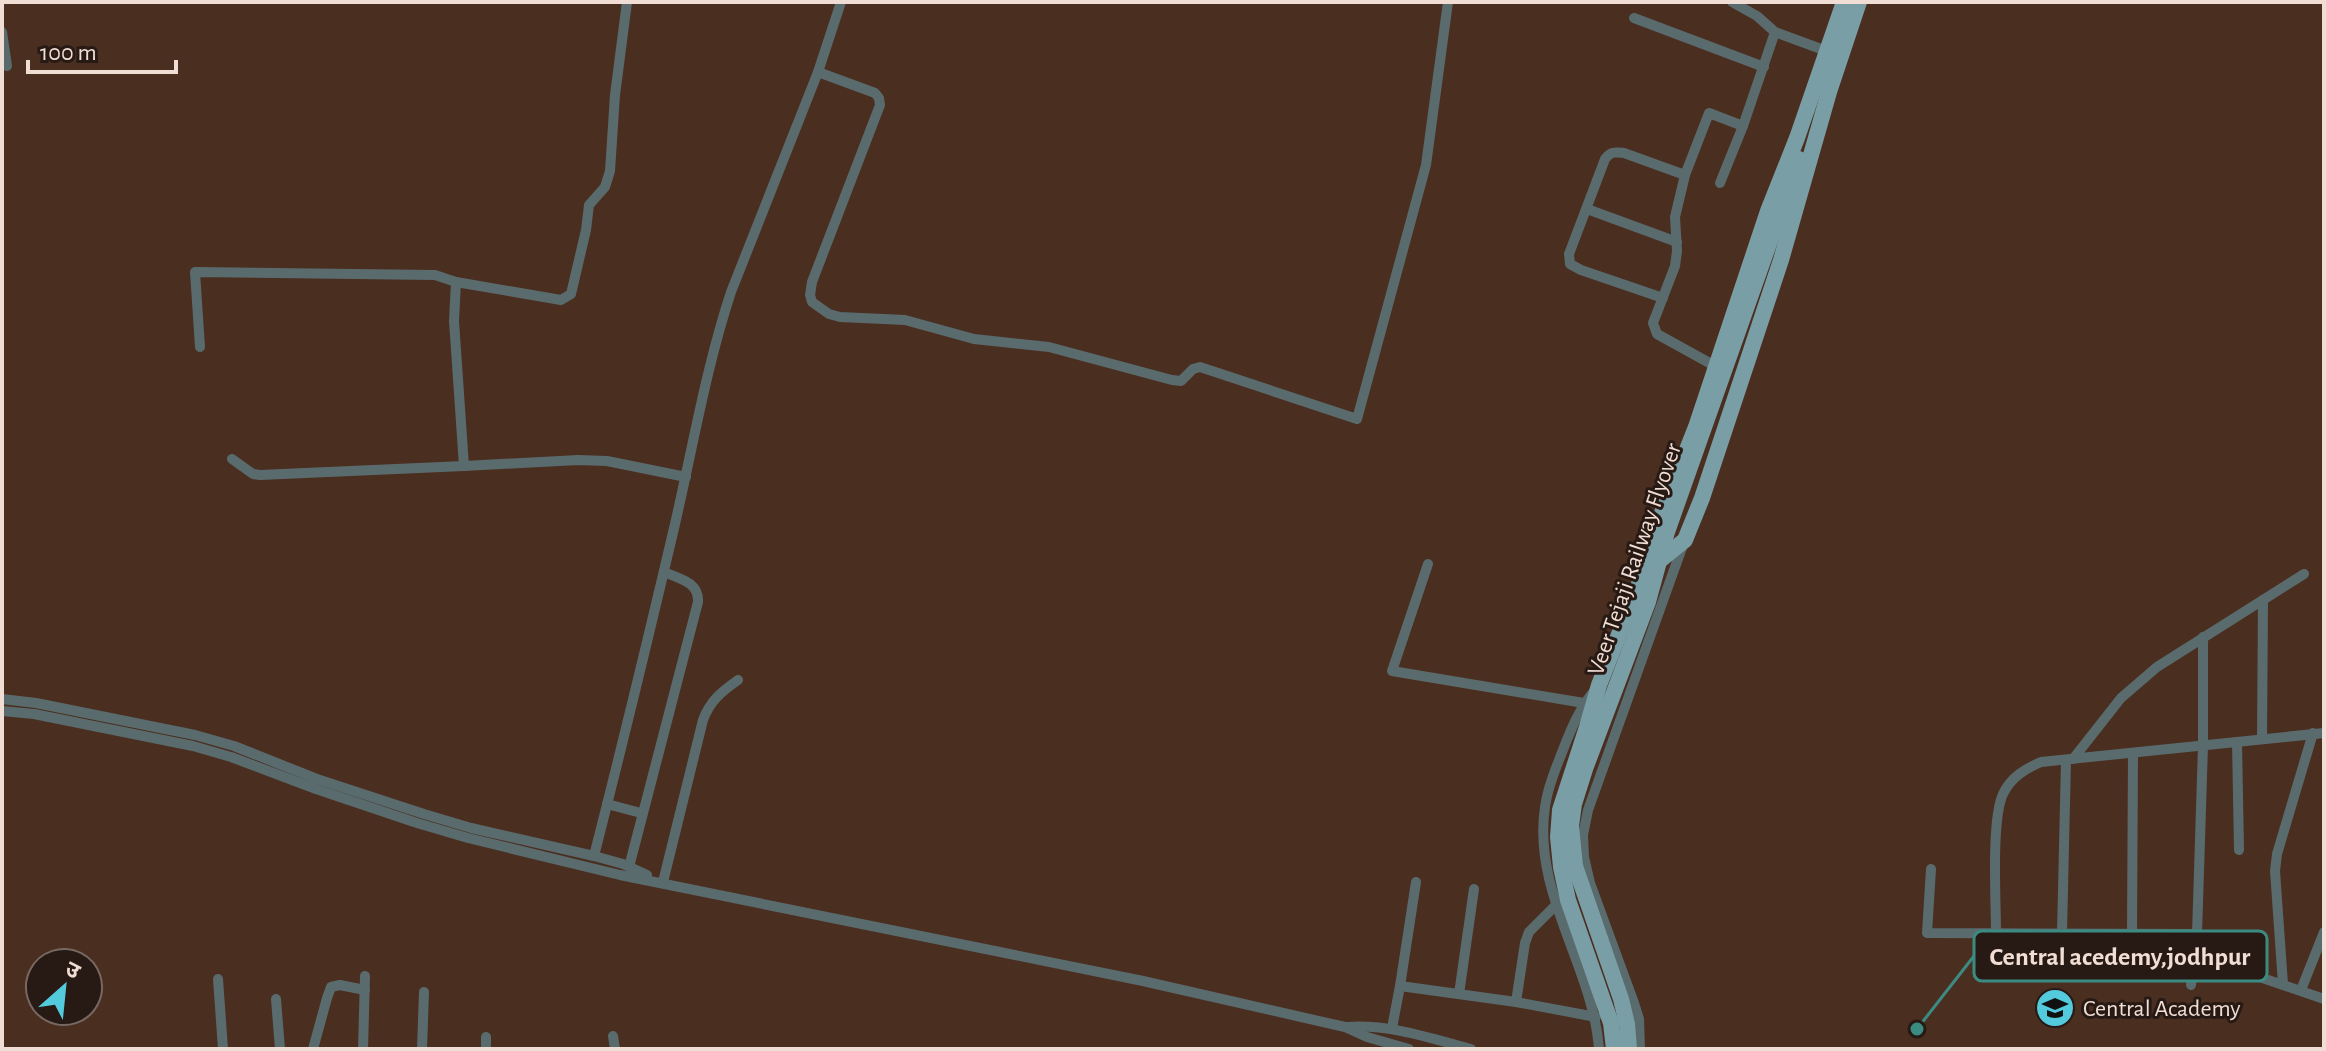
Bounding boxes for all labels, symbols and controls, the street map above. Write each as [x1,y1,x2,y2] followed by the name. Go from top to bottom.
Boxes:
[28,24,176,74] scale bar
[40,41,97,65] text: 100 m
[1584,440,1686,679] street label: Veer Tejaji Railway Flyover
[1974,931,2267,981] callout: Central acedemy,jodhpur
[1990,944,2250,970] text: Central acedemy,jodhpur
[24,947,104,1027] north arrow
[62,957,84,983] text: उ
[2034,987,2076,1029] school or university icon: Central Academy
[2083,997,2241,1021] place label: Central Academy

